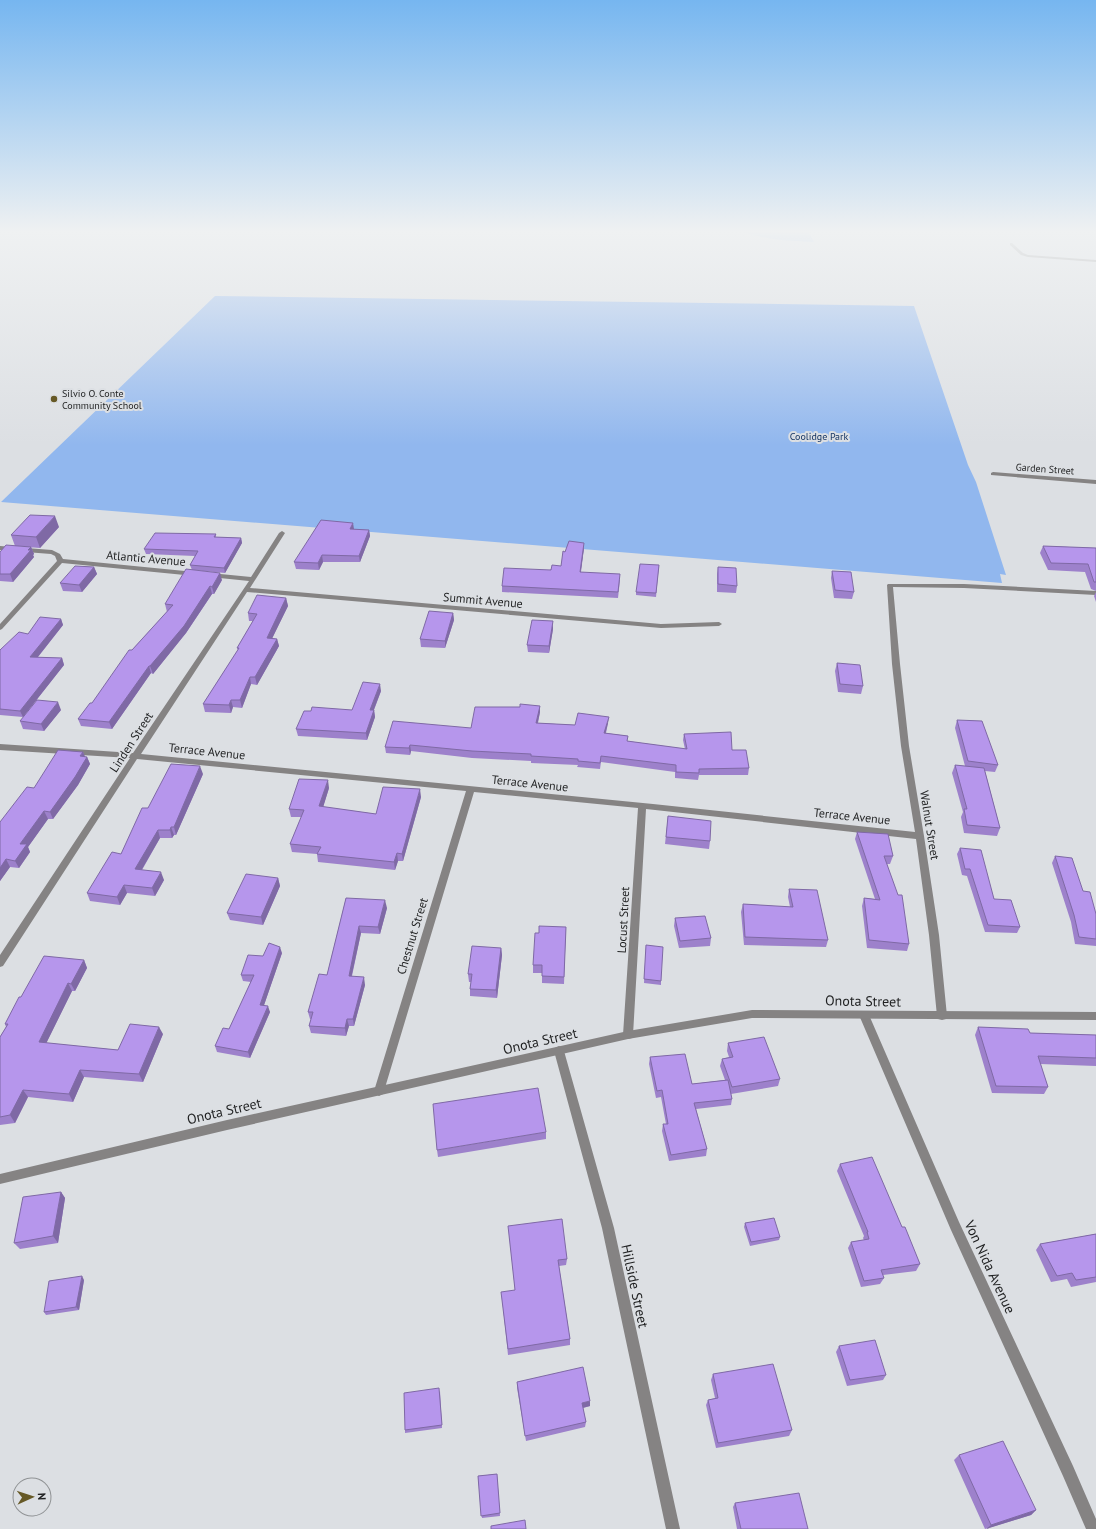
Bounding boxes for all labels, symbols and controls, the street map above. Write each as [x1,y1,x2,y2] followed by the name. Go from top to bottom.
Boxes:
[62,387,142,412] place label: Silvio O. Conte Community School
[49,394,59,404] marker: Silvio O. Conte Community School
[790,430,848,443] park label: Coolidge Park
[1015,460,1075,478] street label: Garden Street
[106,547,186,569] street label: Atlantic Avenue
[443,589,523,611] street label: Summit Avenue
[106,709,156,775] street label: Linden Street
[168,740,246,762] street label: Terrace Avenue
[491,772,569,794] street label: Terrace Avenue
[917,789,943,861] street label: Walnut Street
[813,805,891,827] street label: Terrace Avenue
[614,886,632,954] street label: Locust Street
[393,896,431,976] street label: Chestnut Street
[825,991,901,1011] street label: Onota Street
[501,1024,579,1058] street label: Onota Street
[185,1094,263,1128] street label: Onota Street
[960,1217,1019,1316] street label: Von Nida Avenue
[617,1242,653,1330] street label: Hillside Street
[12,1477,52,1517] north arrow
[35,1492,49,1500] text: N

